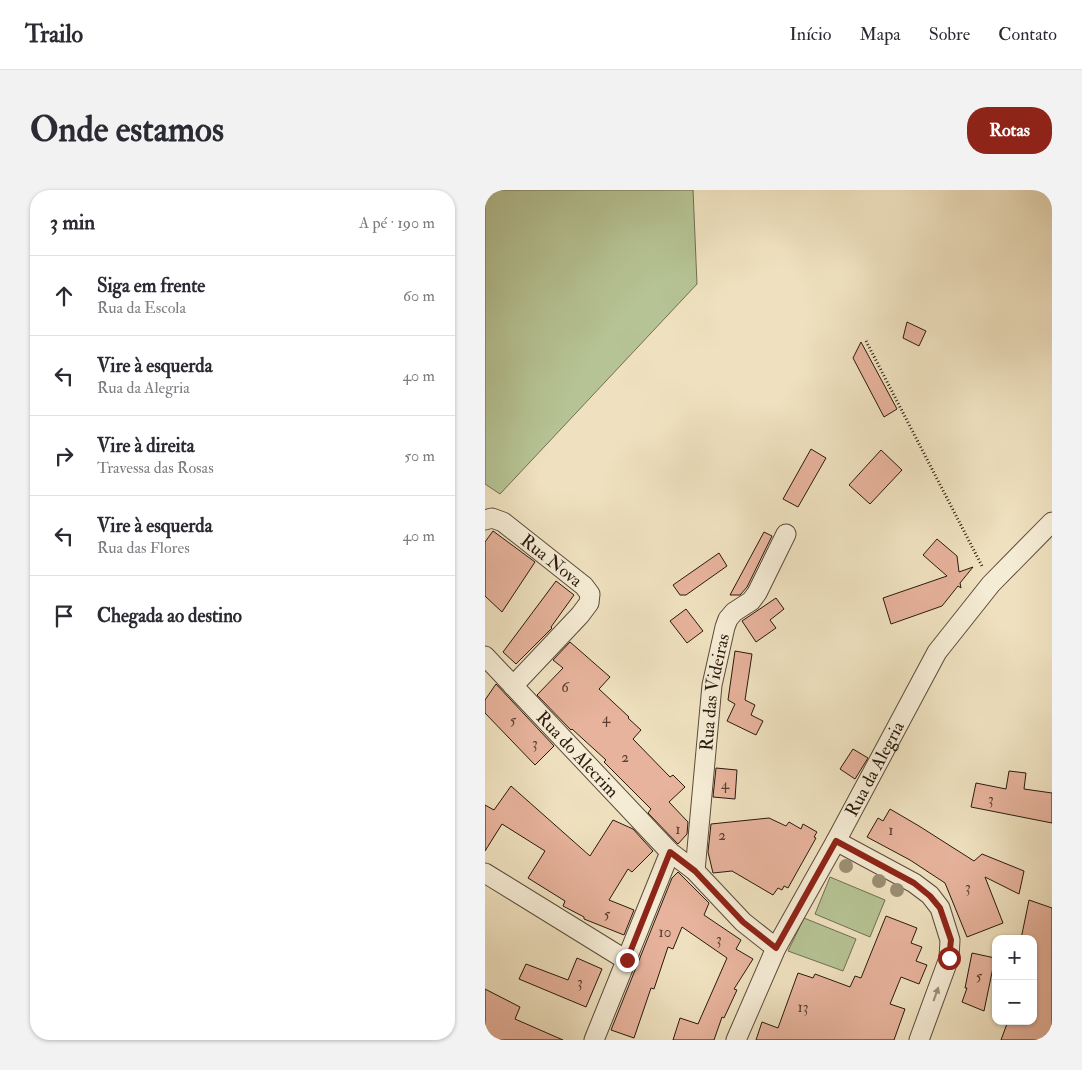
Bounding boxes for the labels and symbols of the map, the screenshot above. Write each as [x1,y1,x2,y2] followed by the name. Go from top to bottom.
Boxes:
[516,529,588,592] street label: Rua Nova
[695,631,735,752] street label: Rua das Videiras
[561,678,570,697] house number: 6
[531,706,624,802] street label: Rua do Alecrim
[602,709,611,728] house number: 4
[510,711,517,730] house number: 5
[840,717,910,820] street label: Rua da Alegria
[532,734,538,753] house number: 3
[621,748,629,767] house number: 2
[721,775,730,794] house number: 4
[988,790,994,809] house number: 3
[675,820,681,839] house number: 1
[888,821,894,840] house number: 1
[718,826,726,845] house number: 2
[965,878,971,897] house number: 3
[604,905,611,924] house number: 5
[659,923,671,942] house number: 10
[716,930,722,949] house number: 3
[938,947,961,970] route start
[616,949,639,972] route end
[976,967,983,986] house number: 5
[577,973,583,992] house number: 3
[932,986,940,1001] one-way arrow
[797,998,809,1017] house number: 13

